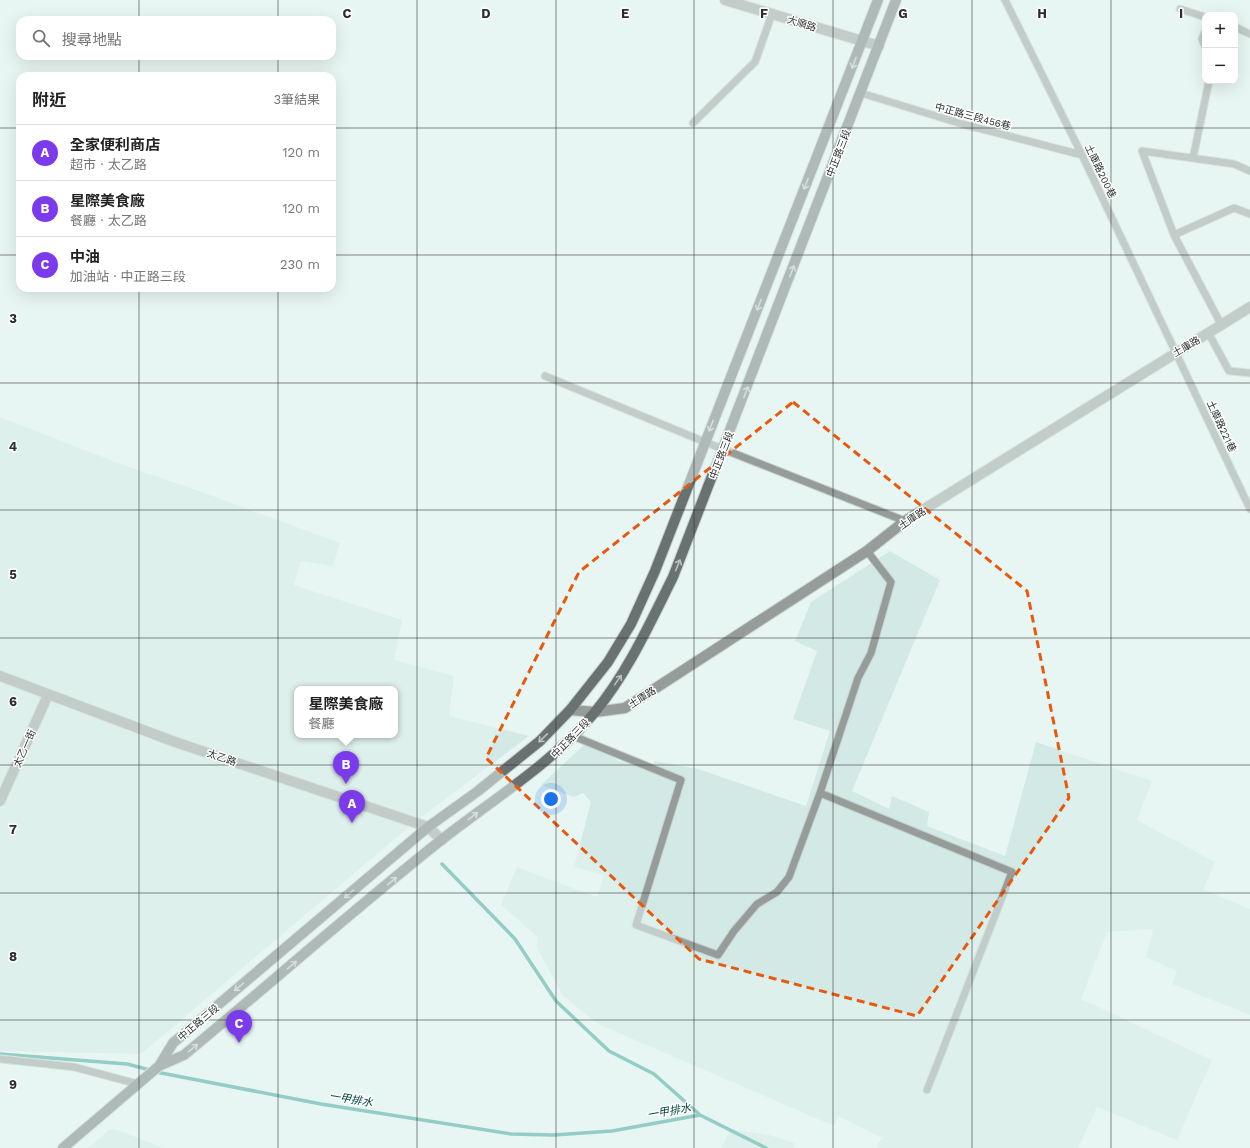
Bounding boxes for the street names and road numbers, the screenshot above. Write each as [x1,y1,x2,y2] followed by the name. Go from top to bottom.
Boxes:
[786,14,818,33] street label: 大順路
[934,101,1012,132] street label: 中正路三段456巷
[824,128,853,178] street label: 中正路三段
[1083,143,1118,200] street label: 土庫路200巷
[1171,334,1202,359] street label: 土庫路
[1205,399,1238,454] street label: 土庫路221巷
[707,430,736,480] street label: 中正路三段
[897,505,928,531] street label: 土庫路
[627,685,658,710] street label: 土庫路
[549,717,592,760] street label: 中正路三段
[11,728,38,769] street label: 太乙一街
[206,747,238,768] street label: 太乙路
[176,1002,221,1043] street label: 中正路三段

